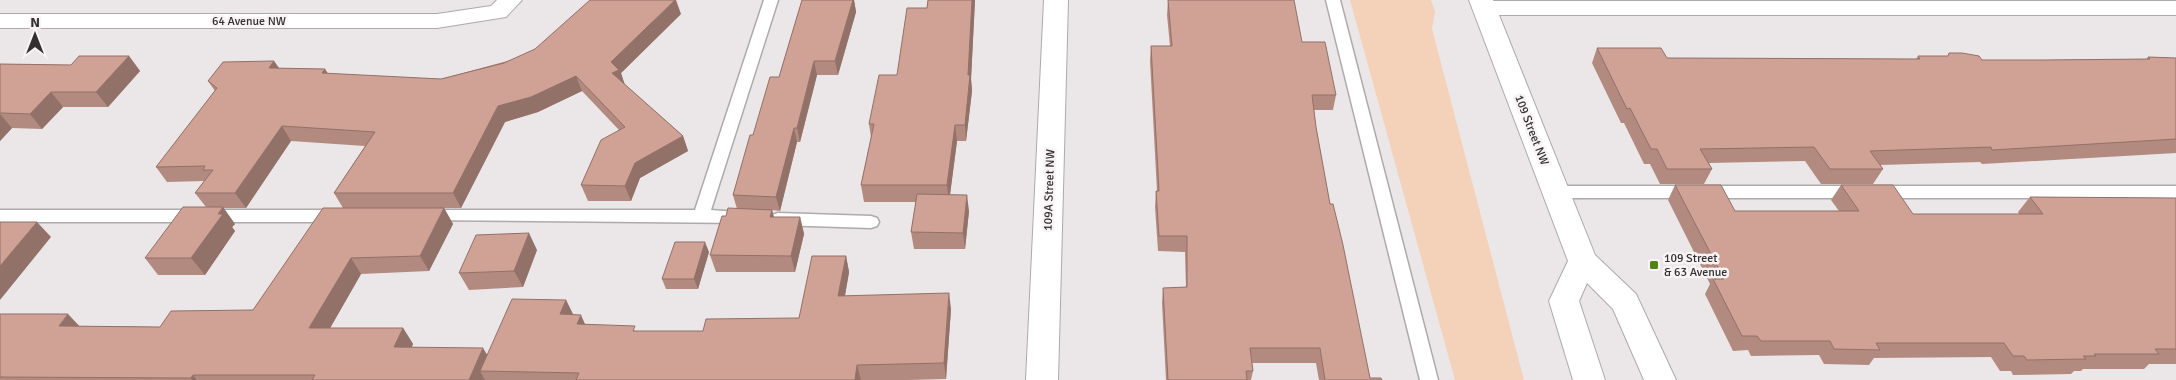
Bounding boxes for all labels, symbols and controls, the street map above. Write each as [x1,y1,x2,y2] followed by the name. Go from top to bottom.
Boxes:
[10,10,60,60] north arrow
[30,14,40,31] text: N
[212,14,286,29] street label: 64 Avenue NW
[1511,93,1552,168] street label: 109 Street NW
[1041,149,1058,231] street label: 109A Street NW
[1664,251,1727,280] place label: 109 Street & 63 Avenue
[1648,259,1660,271] marker: 109 Street & 63 Avenue

